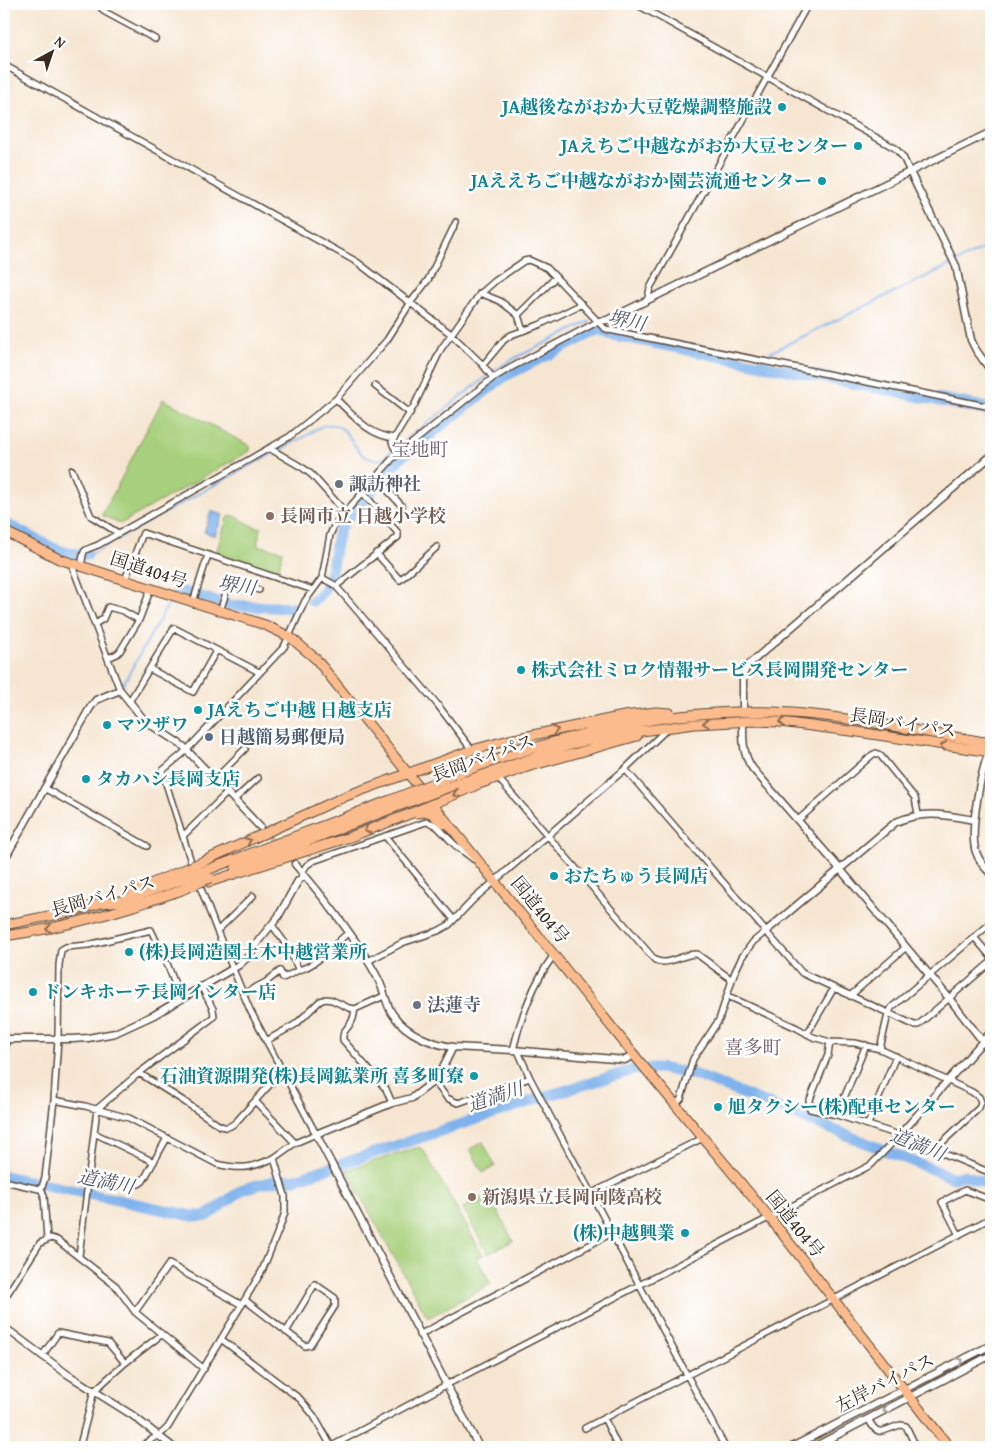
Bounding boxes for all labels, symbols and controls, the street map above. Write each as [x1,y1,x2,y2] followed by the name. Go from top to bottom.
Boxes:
[28,28,78,78] north arrow
[50,31,71,53] text: N
[499,93,772,120] place label: JA越後ながおか大豆乾燥調整施設
[776,101,788,113] marker: JA越後ながおか大豆乾燥調整施設
[558,132,848,159] place label: JAえちご中越ながおか大豆センター
[852,140,864,152] marker: JAえちご中越ながおか大豆センター
[468,167,812,194] place label: JAええちご中越ながおか園芸流通センター
[816,175,828,187] marker: JAええちご中越ながおか園芸流通センター
[605,302,650,338] water label: 堺川
[391,435,449,463] district label: 宝地町
[349,470,421,497] place label: 諏訪神社
[333,478,345,490] marker: 諏訪神社
[280,502,446,529] place label: 長岡市立 日越小学校
[264,510,276,522] marker: 長岡市立 日越小学校
[107,544,191,595] street label: 国道404号
[216,568,260,602] water label: 堺川
[531,656,908,683] place label: 株式会社ミロク情報サービス長岡開発センター
[515,664,527,676] marker: 株式会社ミロク情報サービス長岡開発センター
[205,696,392,723] place label: JAえちご中越 日越支店
[848,701,958,744] street label: 長岡バイパス
[192,704,204,716] marker: JAえちご中越 日越支店
[117,711,188,738] place label: マツザワ
[778,717,786,728] one-way arrow
[702,718,710,729] one-way arrow
[101,719,113,731] marker: マツザワ
[219,723,345,750] place label: 日越簡易郵便局
[428,726,538,789] street label: 長岡バイパス
[551,726,560,736] one-way arrow
[203,731,215,743] marker: 日越簡易郵便局
[939,741,947,751] one-way arrow
[96,765,240,792] place label: タカハシ長岡支店
[80,773,92,785] marker: タカハシ長岡支店
[452,788,461,798] one-way arrow
[363,825,371,835] one-way arrow
[243,836,252,847] one-way arrow
[564,862,708,889] place label: おたちゅう長岡店
[47,868,158,923] street label: 長岡バイパス
[505,870,576,949] street label: 国道404号
[548,870,560,882] marker: おたちゅう長岡店
[44,923,53,933] one-way arrow
[139,938,367,965] place label: (株)長岡造園土木中越営業所
[123,946,135,958] marker: (株)長岡造園土木中越営業所
[43,978,276,1005] place label: ドンキホーテ長岡インター店
[27,986,39,998] marker: ドンキホーテ長岡インター店
[427,991,481,1018] place label: 法蓮寺
[411,999,423,1011] marker: 法蓮寺
[724,1033,782,1061] district label: 喜多町
[160,1062,464,1089] place label: 石油資源開発(株)長岡鉱業所 喜多町寮
[468,1070,480,1082] marker: 石油資源開発(株)長岡鉱業所 喜多町寮
[464,1073,528,1118] water label: 道満川
[728,1093,955,1120] place label: 旭タクシー(株)配車センター
[712,1101,724,1113] marker: 旭タクシー(株)配車センター
[886,1120,952,1168] water label: 道満川
[75,1161,139,1201] water label: 道満川
[482,1183,662,1210] place label: 新潟県立長岡向陵高校
[760,1184,831,1263] street label: 国道404号
[466,1191,478,1203] marker: 新潟県立長岡向陵高校
[573,1219,675,1246] place label: (株)中越興業
[679,1227,691,1239] marker: (株)中越興業
[831,1346,939,1419] street label: 左岸バイパス
[955,1357,964,1367] one-way arrow
[882,1404,891,1414] one-way arrow

